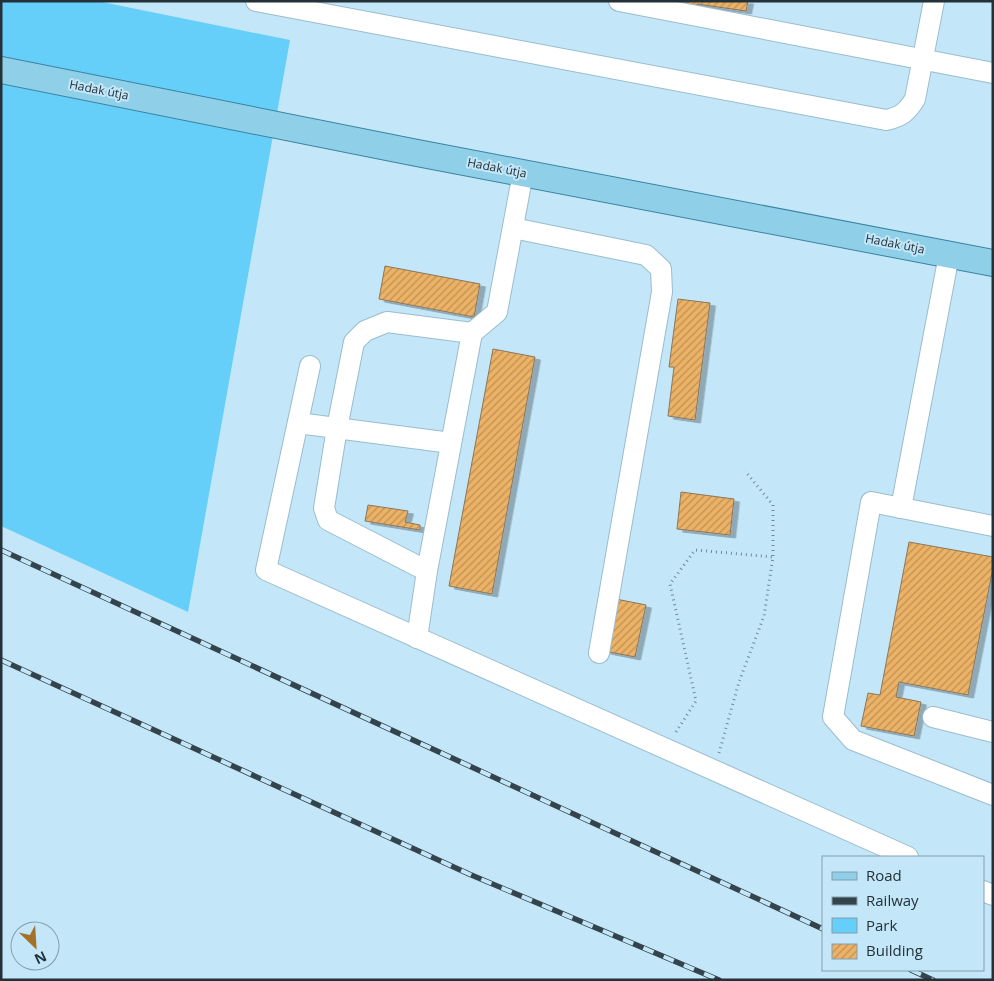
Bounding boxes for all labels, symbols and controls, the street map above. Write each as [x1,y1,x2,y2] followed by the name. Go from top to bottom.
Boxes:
[68,75,130,104] street label: Hadak útja
[466,153,528,182] street label: Hadak útja
[864,229,926,258] street label: Hadak útja
[822,856,984,971] legend
[866,865,902,885] text: Road
[866,890,919,910] text: Railway
[866,915,897,935] text: Park
[10,921,60,971] north arrow
[866,940,923,960] text: Building
[32,947,50,969] text: N

